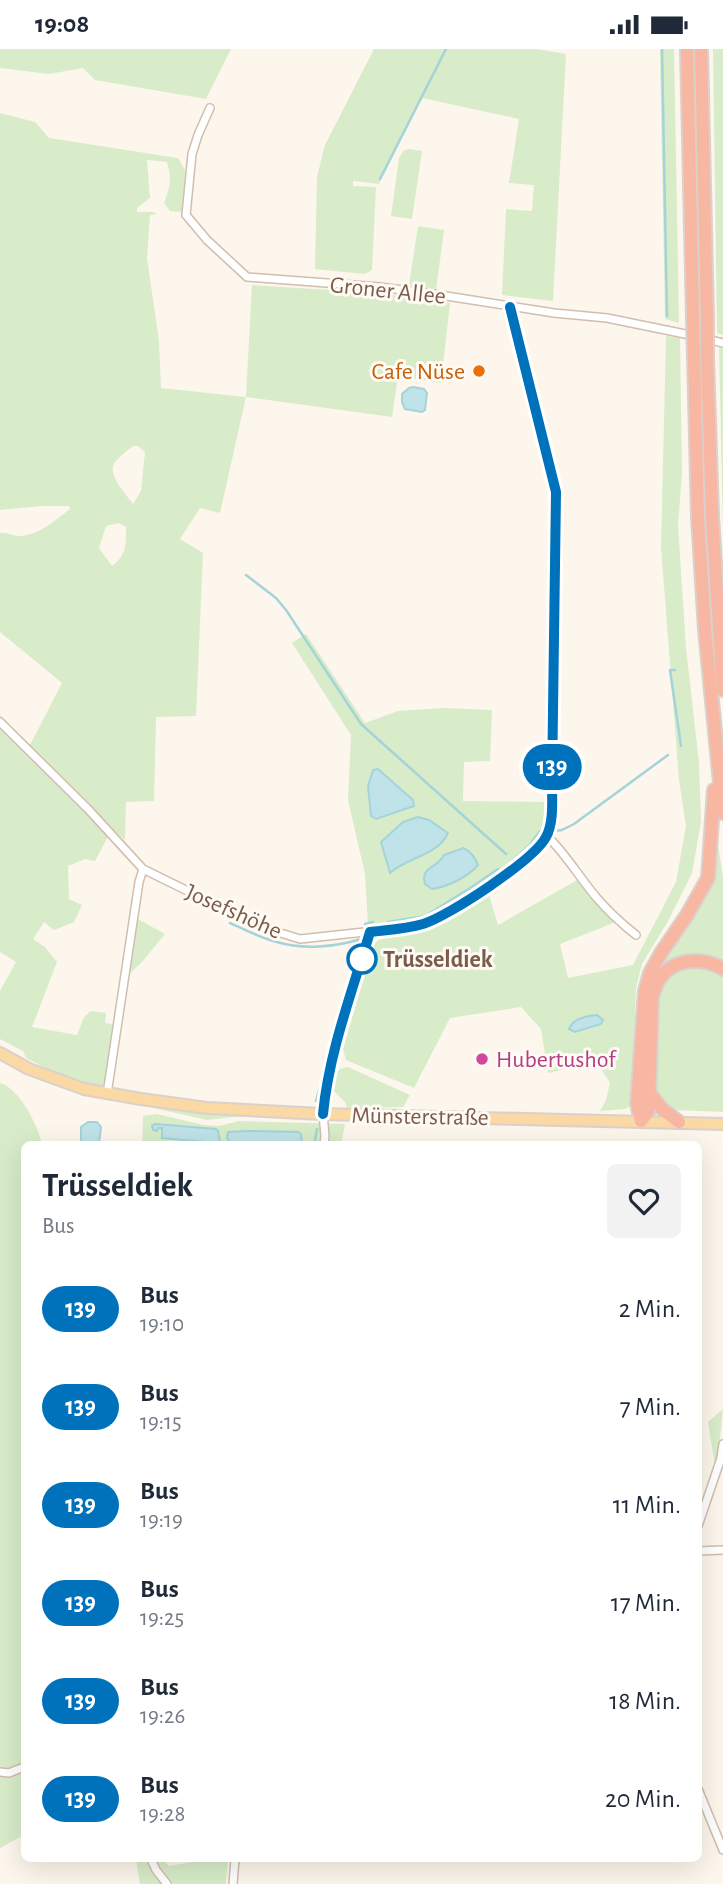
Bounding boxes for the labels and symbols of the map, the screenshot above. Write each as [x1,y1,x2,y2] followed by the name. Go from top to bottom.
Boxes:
[329,273,447,309] street label: Groner Allee
[371,360,465,384] place label: Cafe Nüse
[471,363,487,379] marker: Cafe Nüse
[512,744,592,790] line badge: 139
[182,880,285,944] street label: Josefshöhe
[347,944,377,974] marker: Trüsseldiek
[383,948,493,972] place label: Trüsseldiek
[496,1048,617,1072] place label: Hubertushof
[474,1051,490,1067] marker: Hubertushof
[351,1104,489,1130] street label: Münsterstraße

